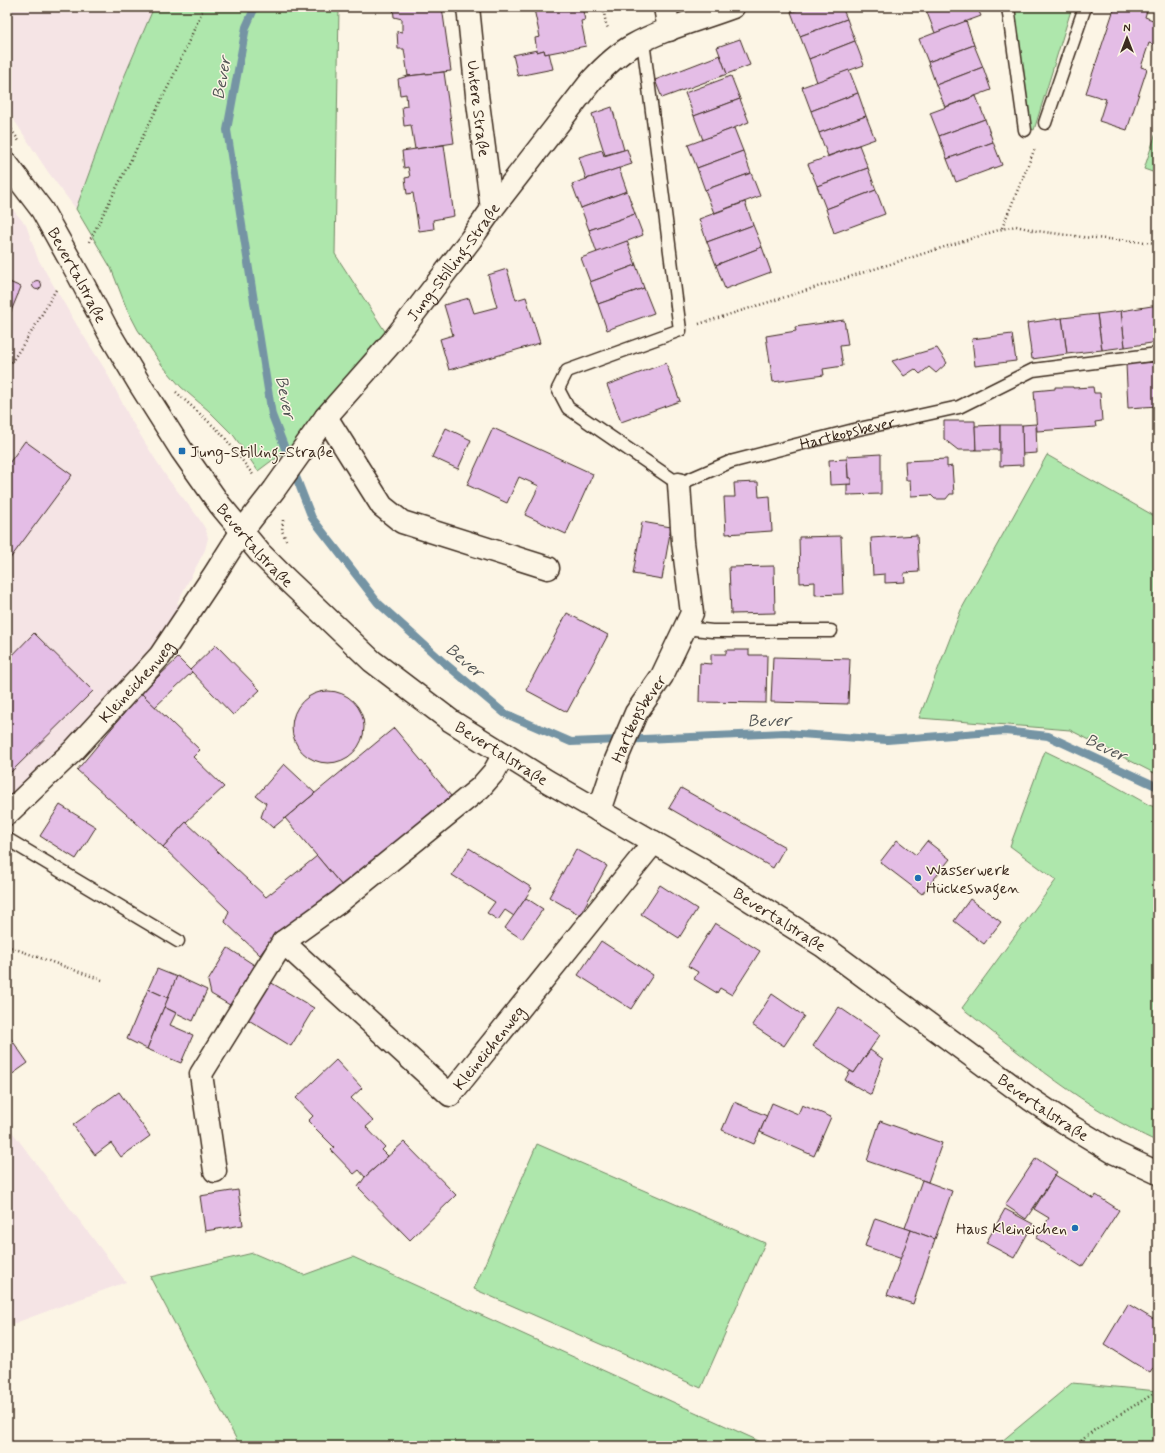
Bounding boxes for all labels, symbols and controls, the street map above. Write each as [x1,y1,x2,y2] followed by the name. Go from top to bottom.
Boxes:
[1107,18,1147,58] north arrow
[1123,22,1131,36] text: N
[207,52,237,101] water label: Bever
[461,59,494,158] street label: Untere Straße
[403,199,505,326] street label: Jung-Stilling-Straße
[42,224,111,327] street label: Bevertalstraße
[270,374,301,424] water label: Bever
[798,412,897,456] street label: Hartkopsbever
[190,442,333,464] place label: Jung-Stilling-Straße
[177,446,187,456] marker: Jung-Stilling-Straße
[211,500,297,593] street label: Bevertalstraße
[95,637,180,728] street label: Kleineichenweg
[441,639,490,685] water label: Bever
[607,671,672,766] street label: Hartkopsbever
[747,710,794,732] water label: Bever
[451,717,552,791] street label: Bevertalstraße
[1081,729,1132,768] water label: Bever
[926,860,1020,900] place label: Wasserwerk Hückeswagen
[913,873,923,883] marker: Wasserwerk Hückeswagen
[729,883,830,957] street label: Bevertalstraße
[449,1002,531,1095] street label: Kleineichenweg
[993,1070,1092,1147] street label: Bevertalstraße
[956,1219,1067,1240] place label: Haus Kleineichen
[1070,1223,1080,1233] marker: Haus Kleineichen

